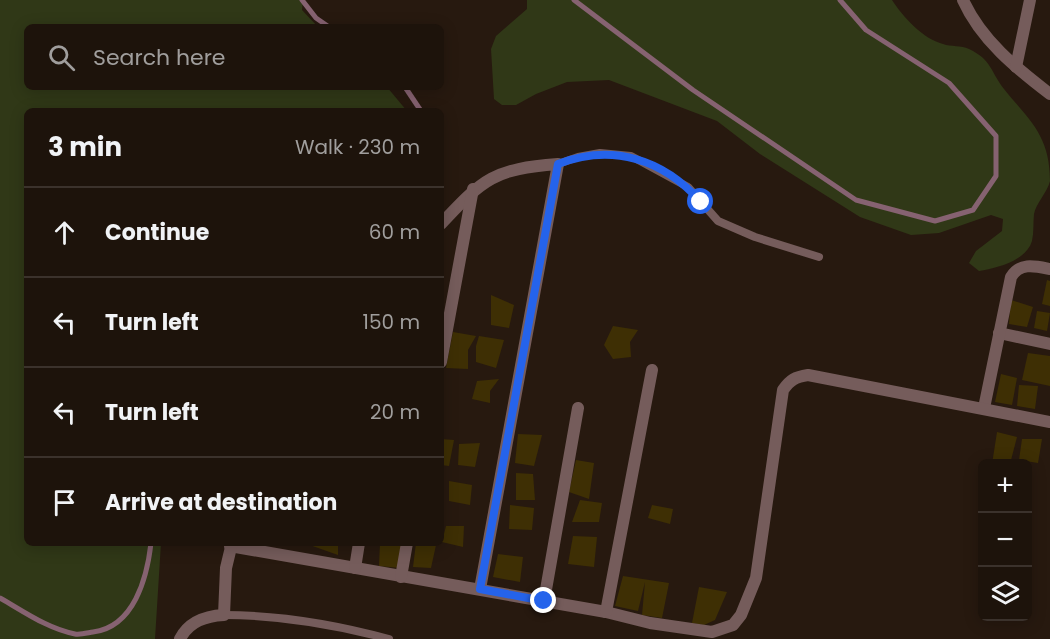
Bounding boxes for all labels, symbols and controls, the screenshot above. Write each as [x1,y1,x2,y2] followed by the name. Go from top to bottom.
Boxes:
[24,24,444,90] search box
[45,41,78,74] icon: search
[93,42,226,73] text: Search here
[48,129,122,165] text: 3 min
[295,133,420,161] text: Walk · 230 m
[687,188,713,214] route start
[48,216,81,249] icon: ahead
[105,217,209,248] text: Continue
[369,218,420,246] text: 60 m
[48,306,81,339] icon: left
[105,307,199,338] text: Turn left
[363,308,420,336] text: 150 m
[48,396,81,429] icon: left
[105,397,199,428] text: Turn left
[370,398,420,426] text: 20 m
[978,459,1032,621] map controls
[978,459,1032,513] button: +
[48,486,81,519] icon: arrive
[105,487,337,518] text: Arrive at destination
[978,513,1032,567] button: −
[978,567,1032,621] button: layers
[530,587,556,613] route end

